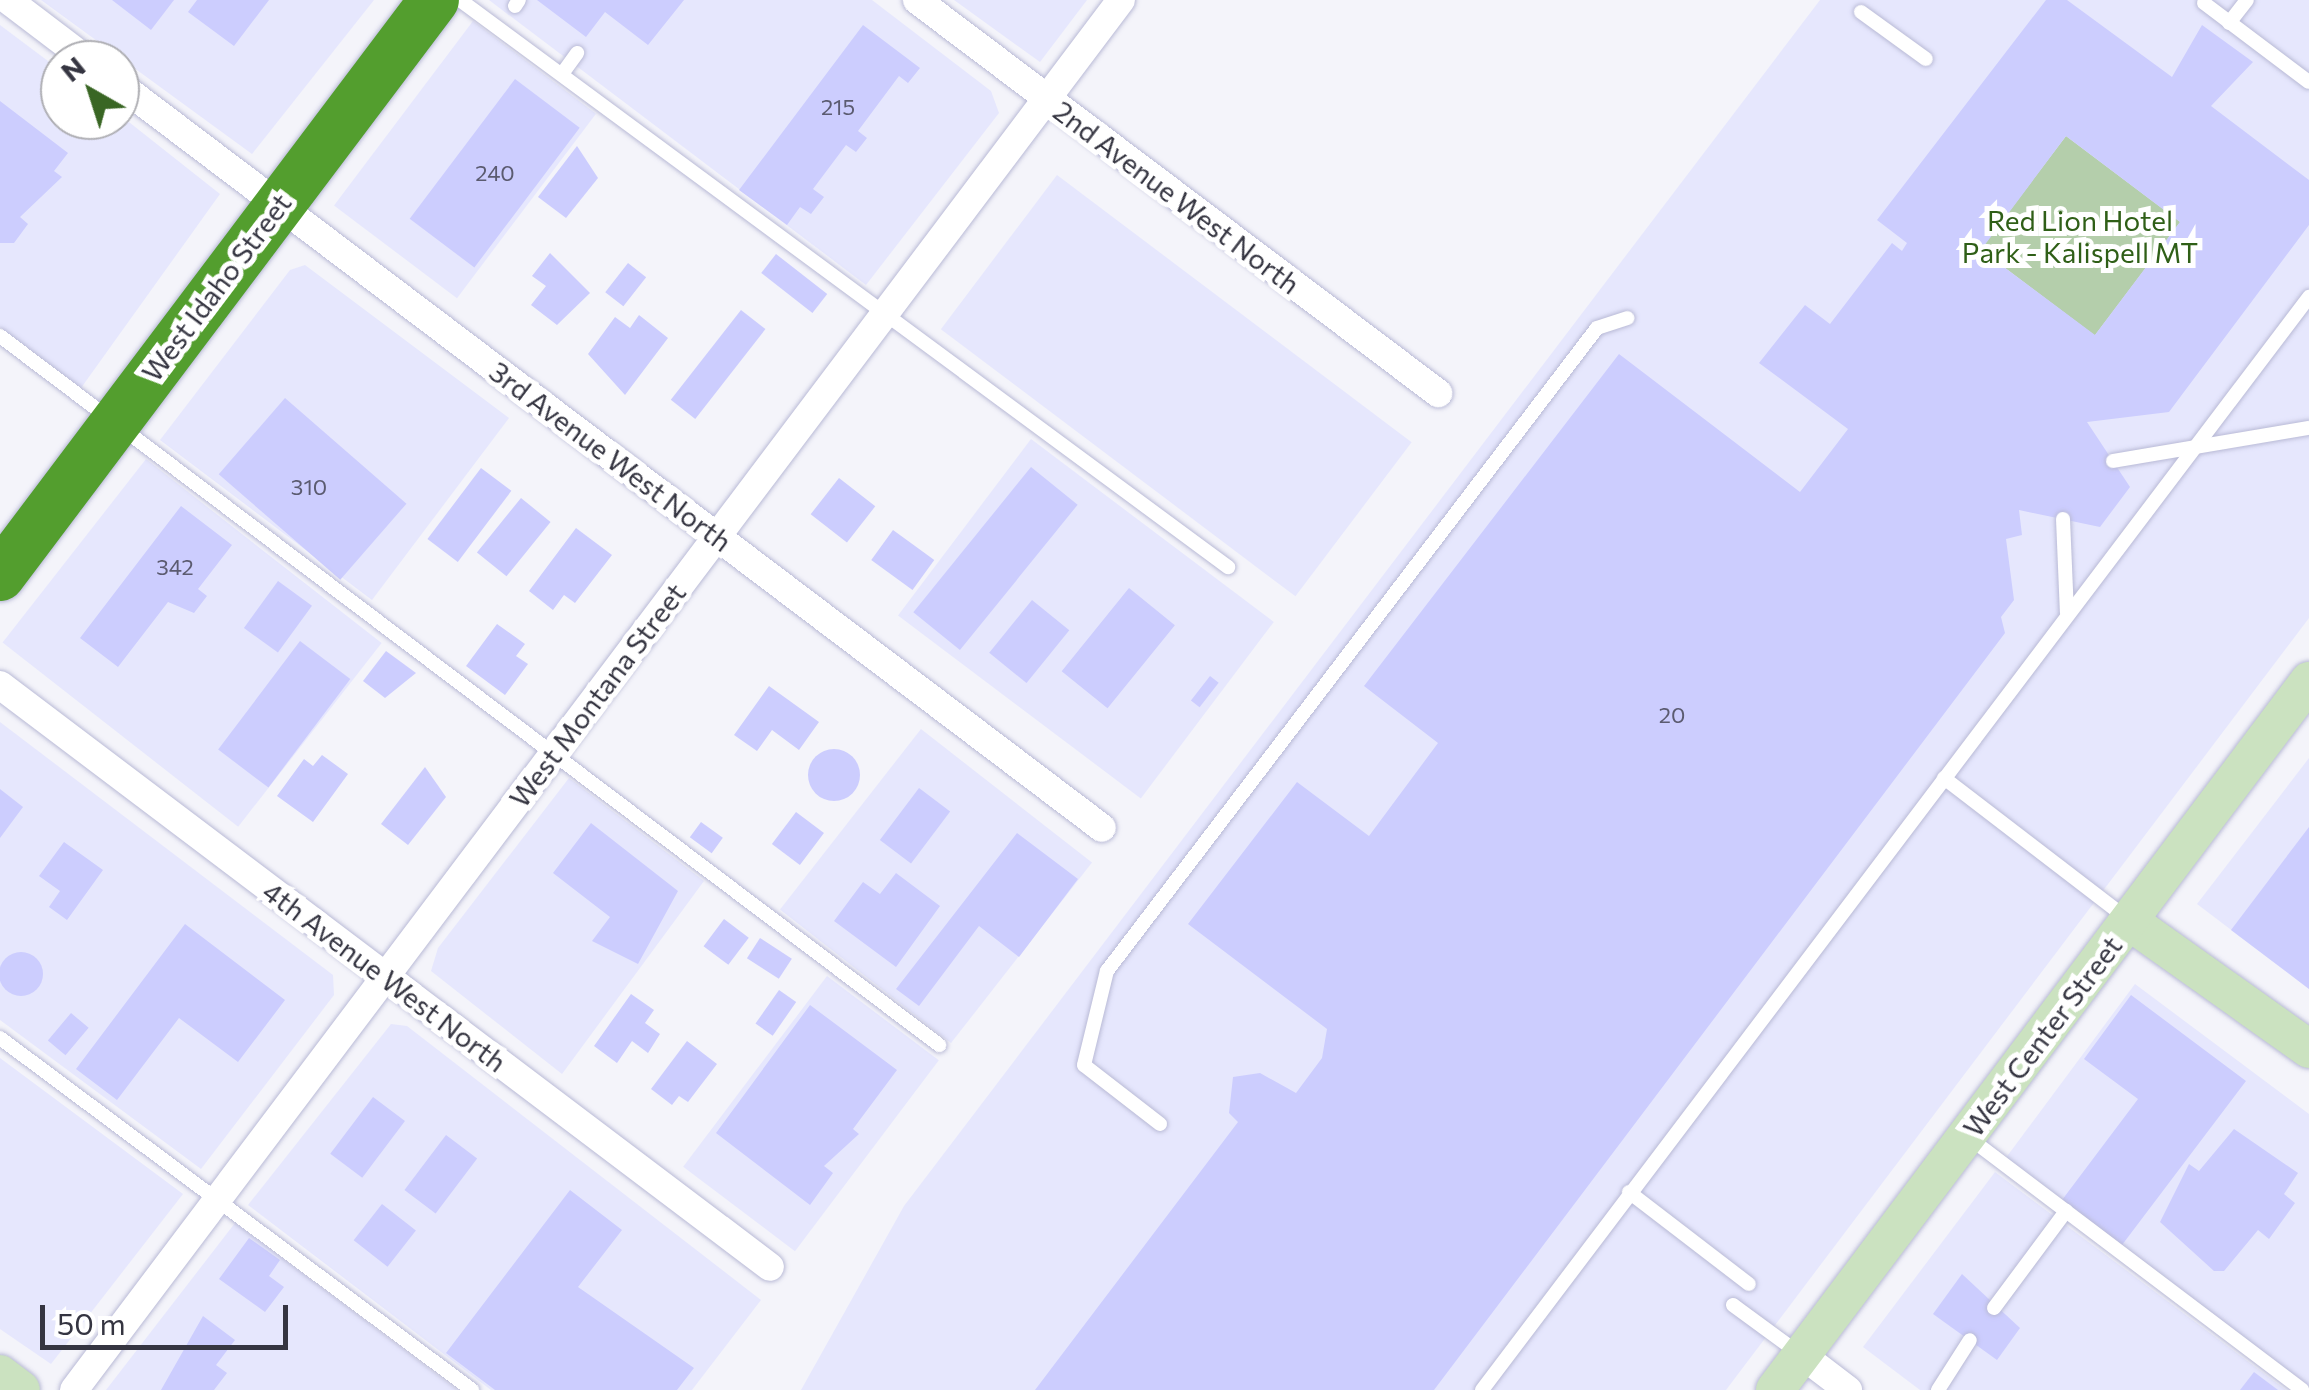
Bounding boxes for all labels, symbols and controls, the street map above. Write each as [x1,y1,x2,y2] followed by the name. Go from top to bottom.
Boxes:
[40,40,140,140] north arrow
[54,48,91,88] text: N
[821,94,855,120] house number: 215
[1047,94,1307,300] street label: 2nd Avenue West North
[475,160,515,186] house number: 240
[134,186,298,388] street label: West Idaho Street
[1962,203,2198,269] park label: Red Lion Hotel Park - Kalispell MT
[483,354,739,558] street label: 3rd Avenue West North
[291,474,327,500] house number: 310
[156,554,194,580] house number: 342
[502,576,692,814] street label: West Montana Street
[1659,702,1685,728] house number: 20
[257,874,513,1078] street label: 4th Avenue West North
[1956,929,2128,1143] street label: West Center Street
[45,1285,292,1347] scale bar
[57,1304,126,1341] text: 50 m

